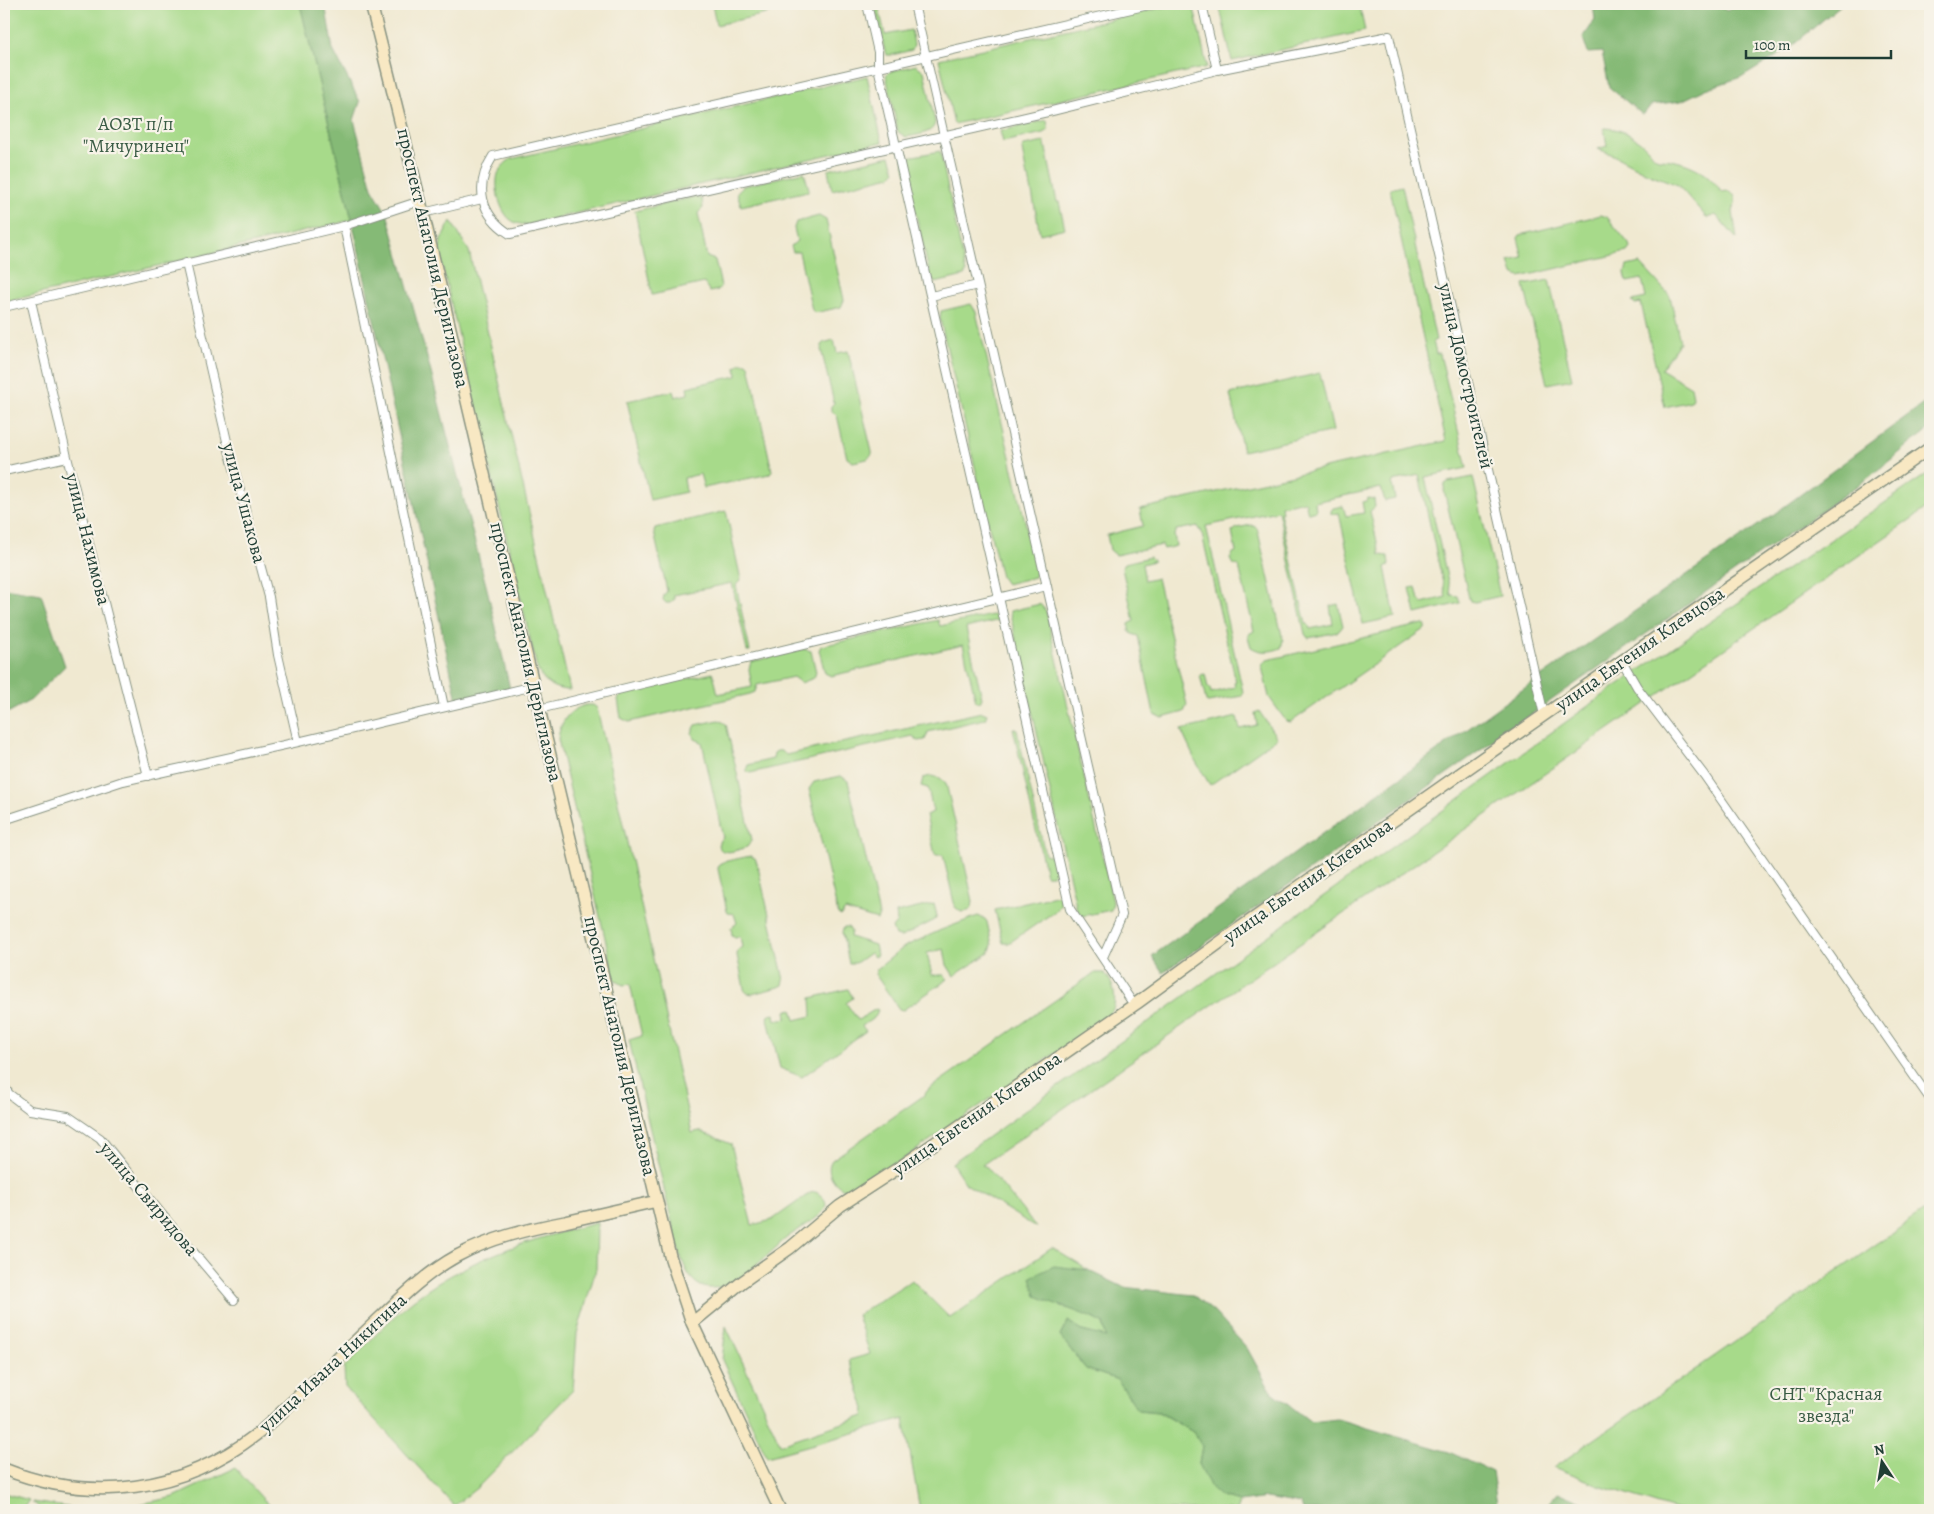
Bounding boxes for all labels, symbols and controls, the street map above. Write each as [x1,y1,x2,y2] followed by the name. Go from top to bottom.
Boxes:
[1746,28,1892,60] scale bar
[1754,35,1791,55] text: 100 m
[83,111,189,159] park label: АОЗТ п/п "Мичуринец"
[390,126,476,391] street label: проспект Анатолия Дериглазова
[1432,279,1500,472] street label: улица Домостроителей
[215,439,273,566] street label: улица Ушакова
[59,469,117,608] street label: улица Нахимова
[483,520,569,785] street label: проспект Анатолия Дериглазова
[1549,581,1730,718] street label: улица Евгения Клевцова
[1217,813,1398,950] street label: улица Евгения Клевцова
[577,914,663,1179] street label: проспект Анатолия Дериглазова
[886,1046,1067,1183] street label: улица Евгения Клевцова
[93,1136,205,1262] street label: улица Свиридова
[253,1287,413,1439] street label: улица Ивана Никитина
[1770,1381,1882,1429] park label: СНТ "Красная звезда"
[1856,1436,1906,1486] north arrow
[1872,1439,1886,1460] text: N

